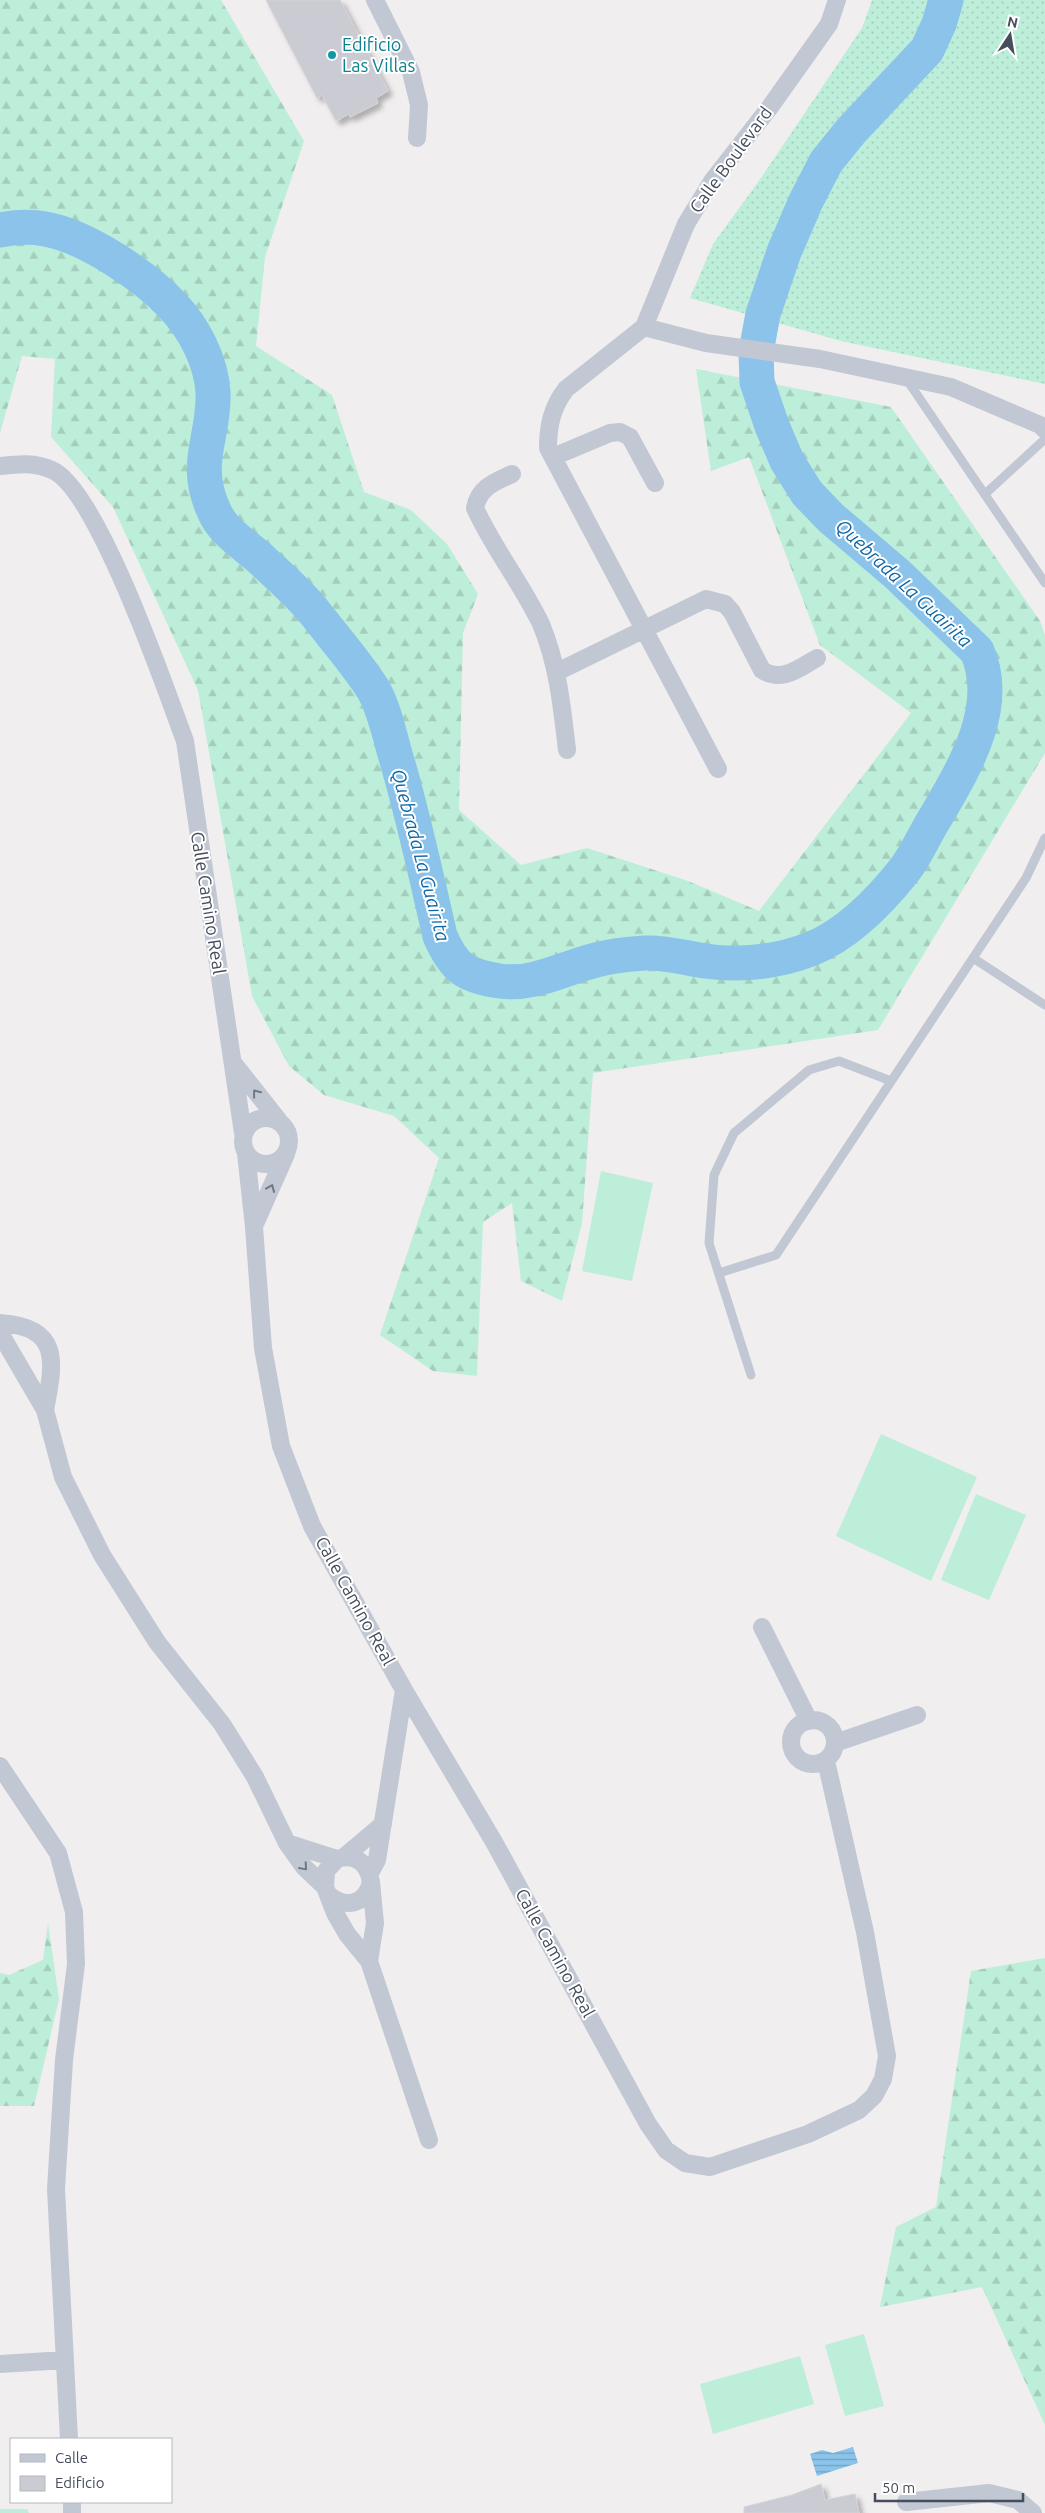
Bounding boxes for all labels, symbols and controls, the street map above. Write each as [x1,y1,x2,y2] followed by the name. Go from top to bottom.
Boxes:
[985,10,1035,60] north arrow
[1006,13,1019,31] text: N
[342,34,415,75] place label: Edificio Las Villas
[326,49,338,61] marker: Edificio Las Villas
[685,103,775,216] street label: Calle Boulevard
[831,514,977,652] water label: Quebrada La Guairita
[387,766,455,944] water label: Quebrada La Guairita
[188,830,230,976] street label: Calle Camino Real
[253,1089,262,1098] one-way arrow
[265,1184,276,1193] one-way arrow
[312,1533,400,1669] street label: Calle Camino Real
[299,1861,308,1870] one-way arrow
[512,1885,600,2021] street label: Calle Camino Real
[10,2438,172,2503] legend
[55,2449,88,2466] text: Calle
[875,2470,1022,2502] scale bar
[55,2474,104,2491] text: Edificio
[882,2479,915,2496] text: 50 m

